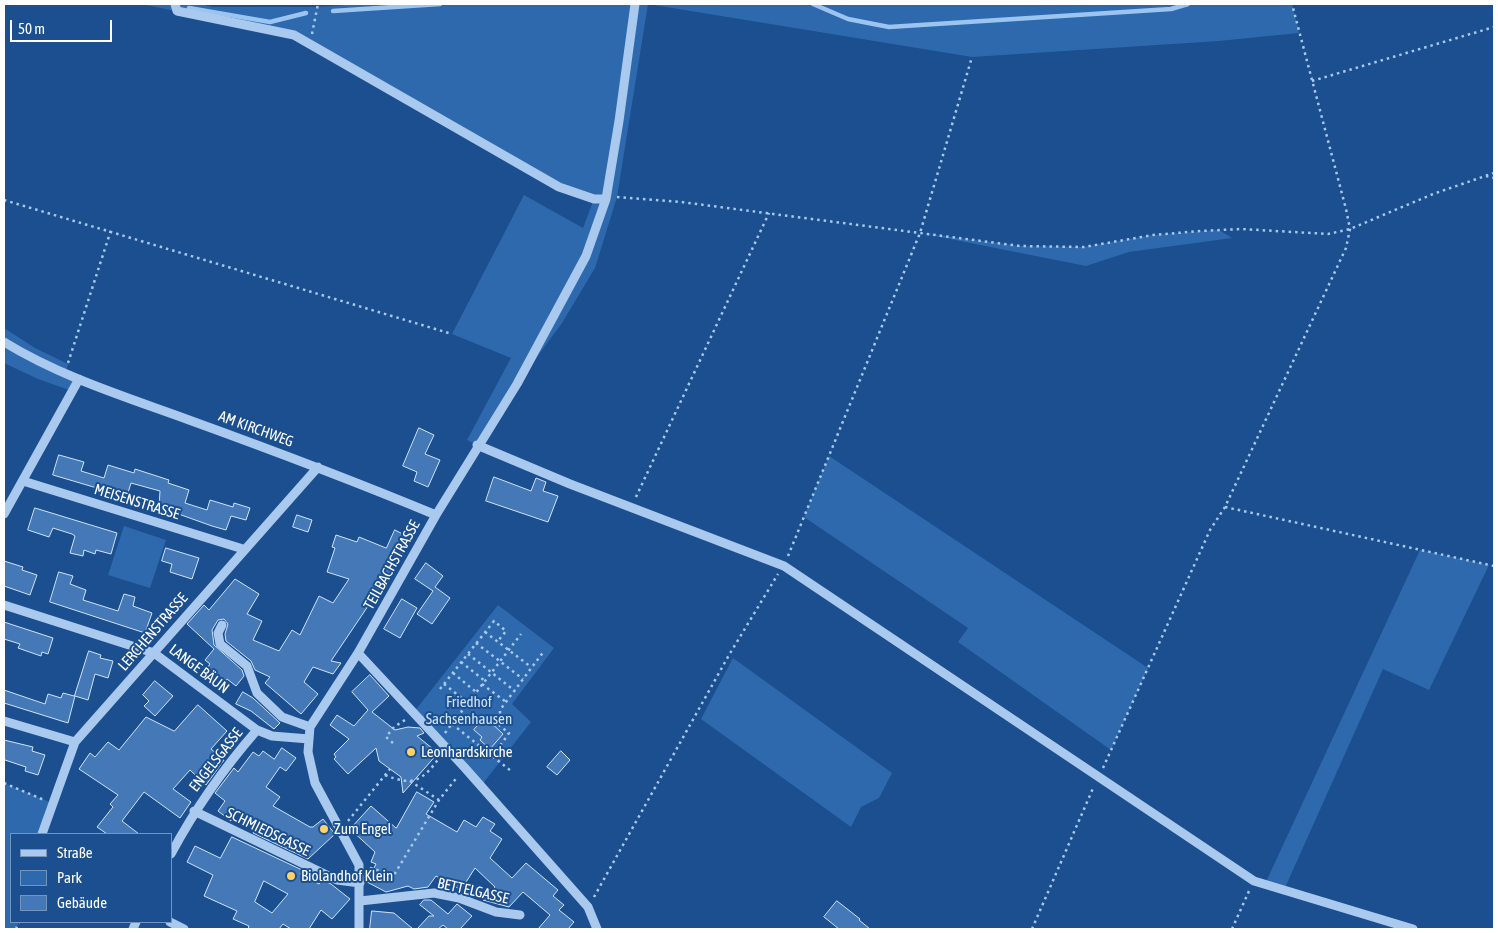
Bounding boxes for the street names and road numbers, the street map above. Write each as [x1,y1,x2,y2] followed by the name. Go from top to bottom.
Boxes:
[216,407,296,451] street label: AM KIRCHWEG
[92,480,182,524] street label: MEISENSTRASSE
[360,517,424,613] street label: TEILBACHSTRASSE
[114,590,192,674] street label: LERCHENSTRASSE
[165,641,233,697] street label: LANGE BÄUN
[186,725,246,795] street label: ENGELSGASSE
[223,804,313,860] street label: SCHMIEDSGASSE
[435,874,511,908] street label: BETTELGASSE

